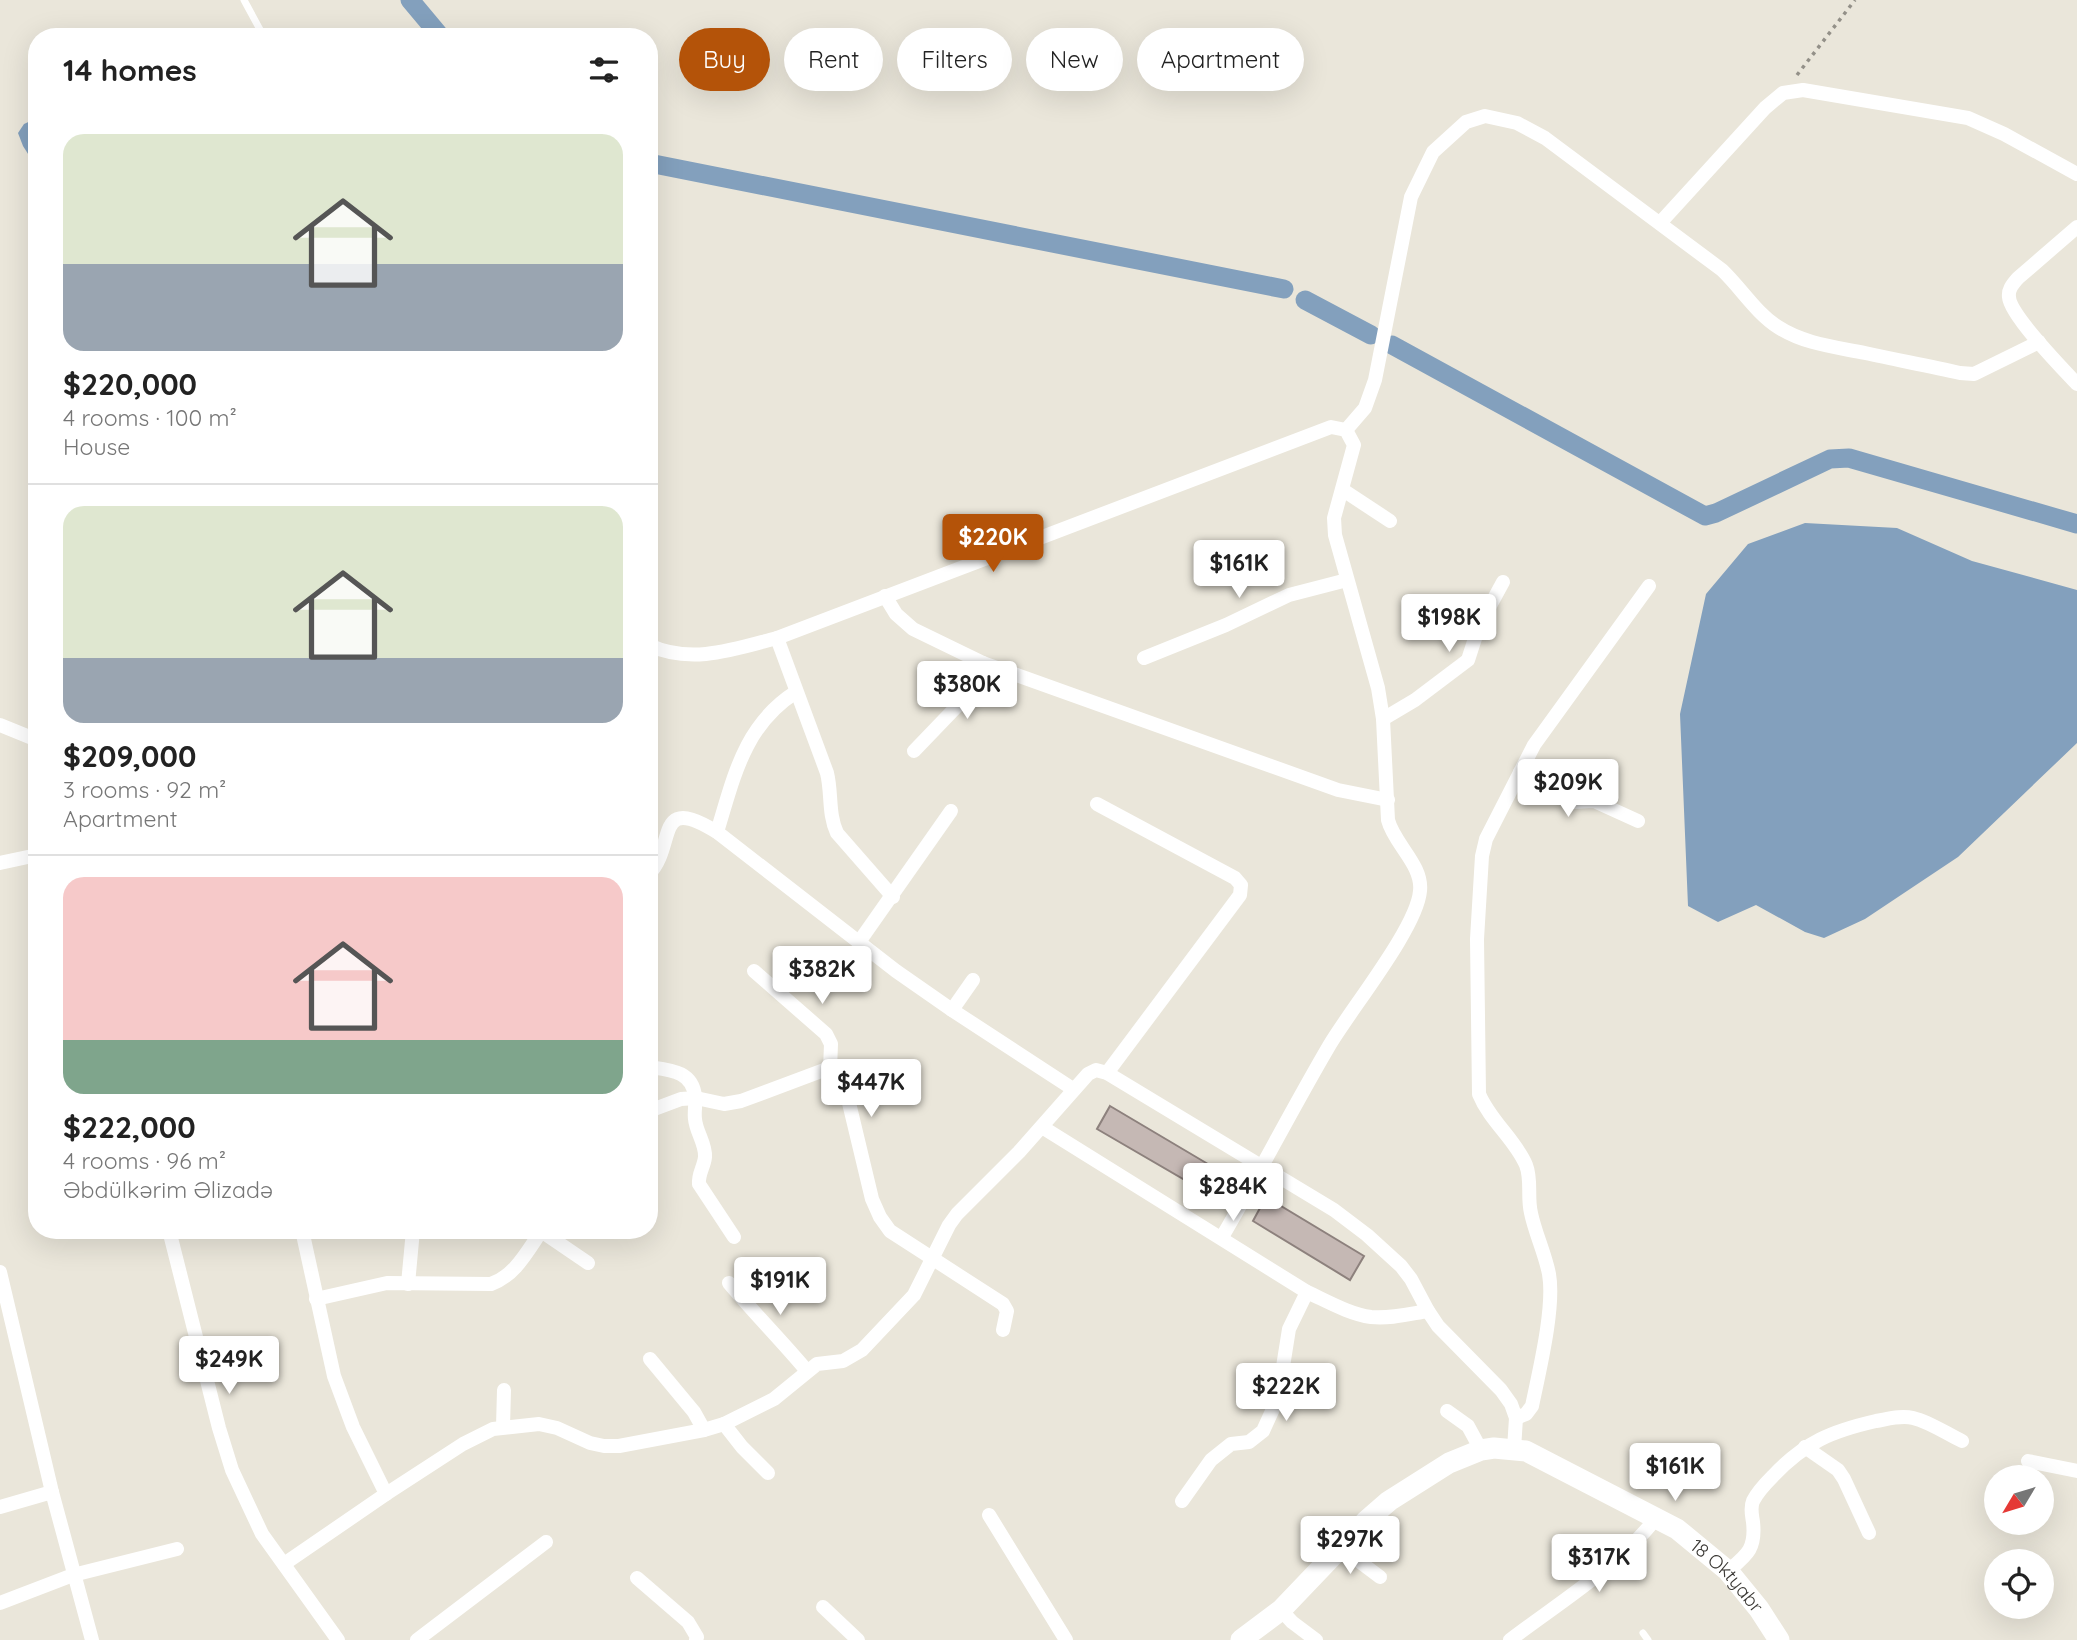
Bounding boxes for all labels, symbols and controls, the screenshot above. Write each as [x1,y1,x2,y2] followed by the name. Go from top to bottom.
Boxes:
[679,28,770,91] chip: Buy
[784,28,883,91] chip: Rent
[897,28,1012,91] chip: Filters
[1026,28,1123,91] chip: New
[1137,28,1304,91] chip: Apartment
[63,51,197,89] text: 14 homes
[585,51,623,89] icon: filters
[280,180,406,306] icon: home
[63,365,197,403] text: $220,000
[63,403,237,432] text: 4 rooms · 100 m²
[63,432,130,461] text: House
[944,514,1042,574] pin: $220K
[958,522,1028,551] text: $220K
[1190,540,1288,600] pin: $161K
[1210,548,1268,577] text: $161K
[280,552,406,678] icon: home
[1400,594,1498,654] pin: $198K
[1417,602,1481,631] text: $198K
[918,662,1016,721] pin: $380K
[933,669,1001,698] text: $380K
[63,737,196,775] text: $209,000
[1519,760,1617,819] pin: $209K
[1533,767,1603,796] text: $209K
[63,775,226,804] text: 3 rooms · 92 m²
[63,804,177,833] text: Apartment
[280,923,406,1049] icon: home
[773,946,871,1006] pin: $382K
[789,954,855,983] text: $382K
[822,1060,920,1119] pin: $447K
[837,1067,905,1096] text: $447K
[63,1108,196,1146] text: $222,000
[63,1146,226,1175] text: 4 rooms · 96 m²
[1184,1164,1282,1223] pin: $284K
[1199,1171,1267,1200] text: $284K
[63,1175,273,1204] text: Əbdülkərim Əlizadə
[731,1258,829,1317] pin: $191K
[750,1265,810,1294] text: $191K
[180,1336,278,1396] pin: $249K
[195,1344,263,1373] text: $249K
[1237,1364,1335,1423] pin: $222K
[1252,1371,1320,1400] text: $222K
[1626,1444,1724,1503] pin: $161K
[1646,1451,1704,1480] text: $161K
[1984,1465,2054,1535] north arrow
[1984,1465,2054,1619] map controls
[1301,1516,1399,1576] pin: $297K
[1317,1524,1383,1553] text: $297K
[1686,1533,1769,1618] street label: 18 Oktyabr
[1550,1534,1648,1594] pin: $317K
[1568,1542,1630,1571] text: $317K
[1984,1549,2054,1619] button: locate

